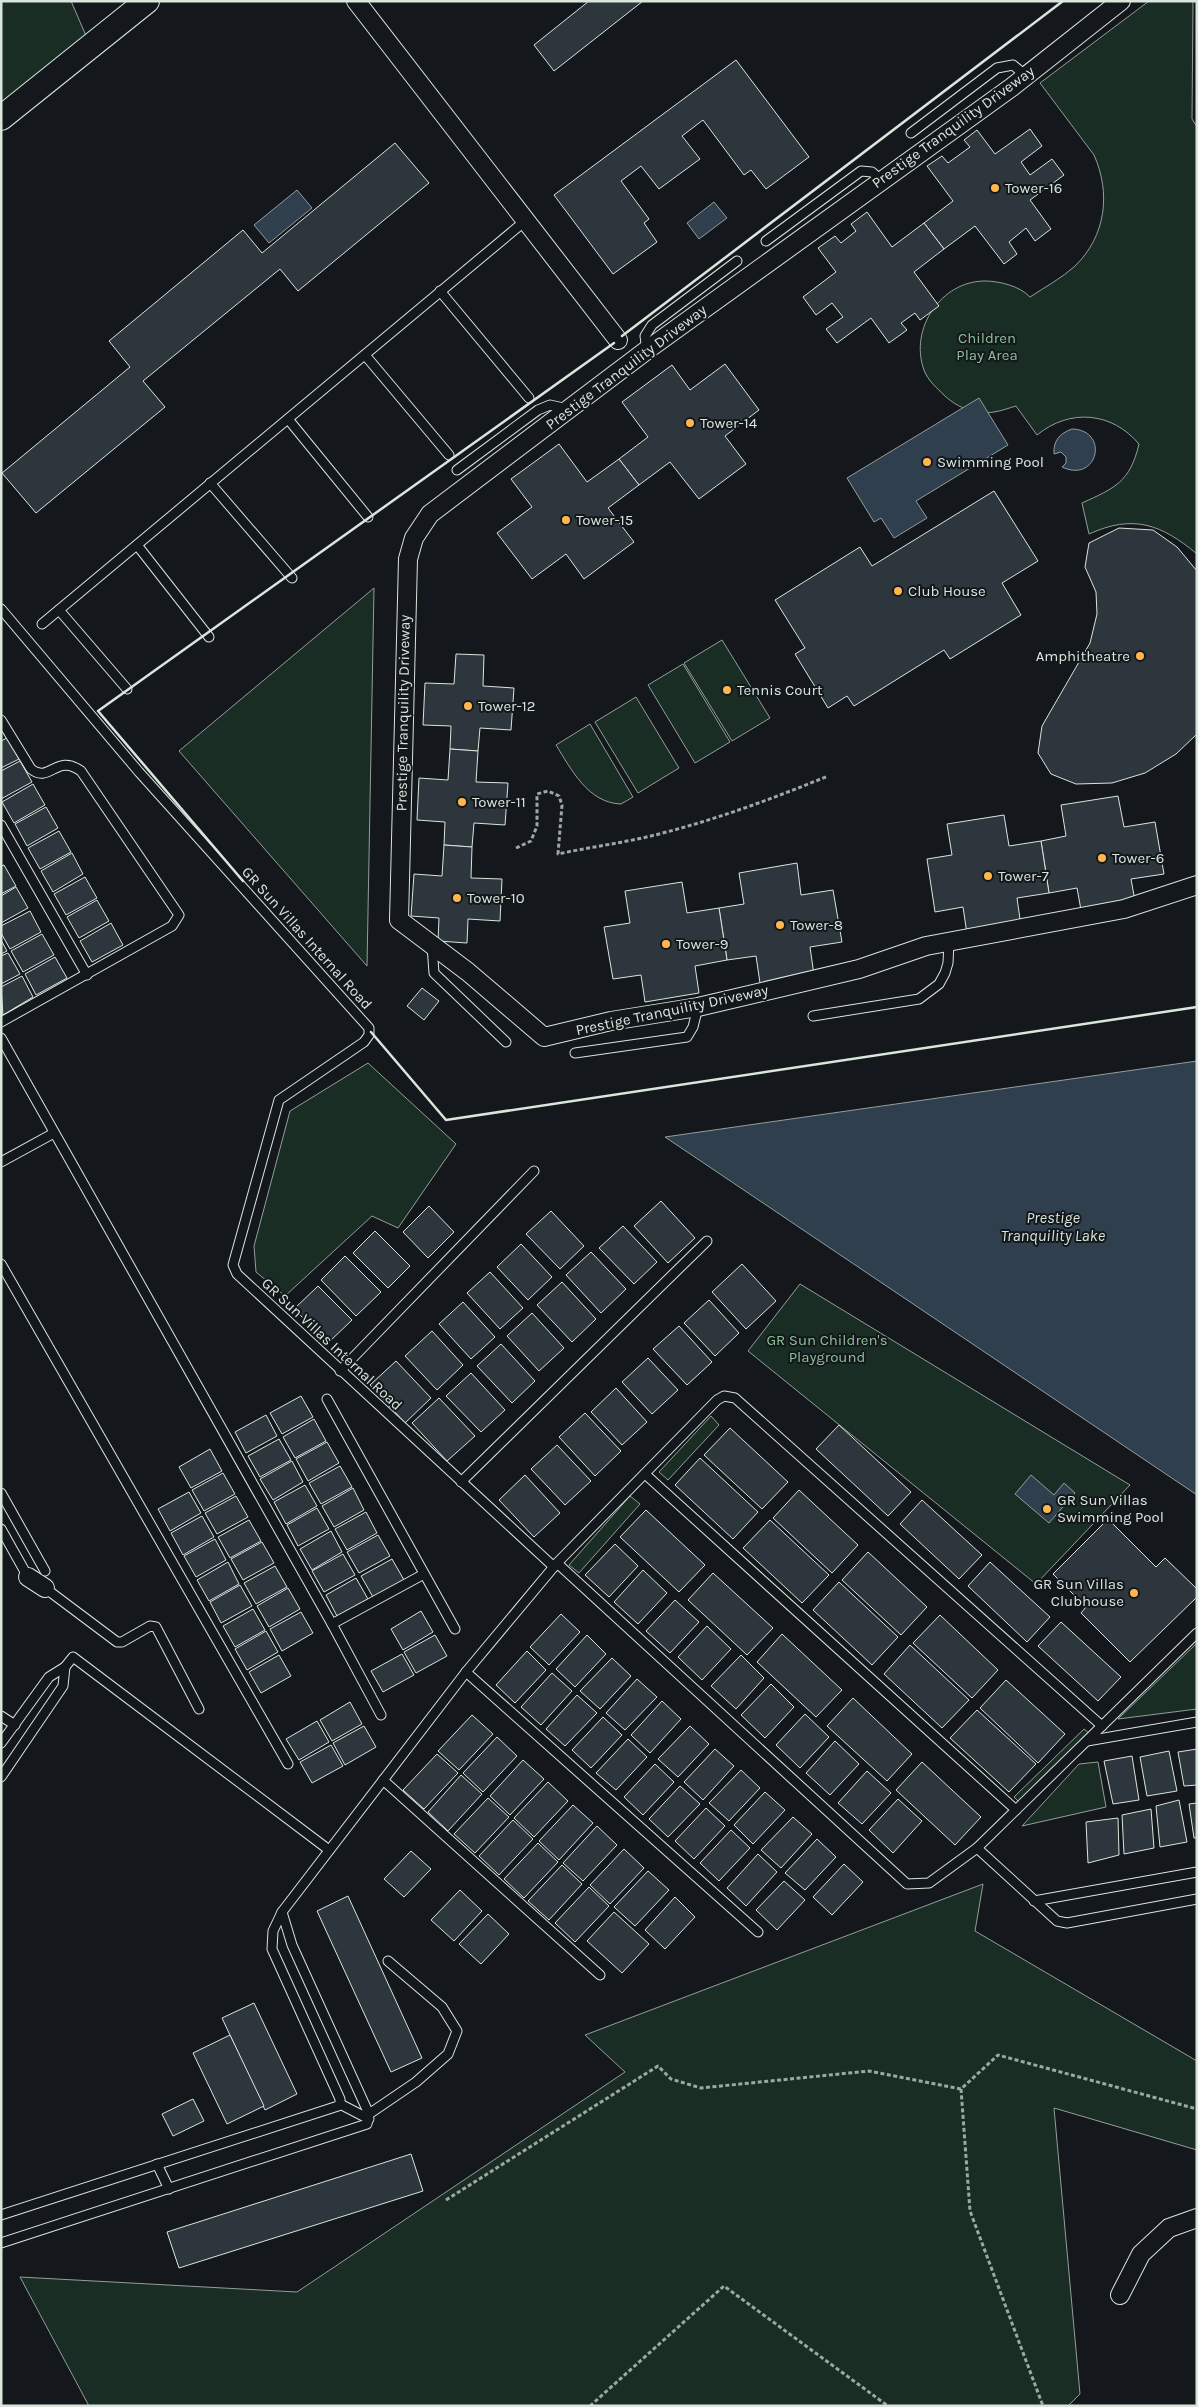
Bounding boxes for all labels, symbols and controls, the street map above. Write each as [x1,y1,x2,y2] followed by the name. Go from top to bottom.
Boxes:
[868,62,1038,192] street label: Prestige Tranquility Driveway
[1005,179,1062,197] place label: Tower-16
[989,182,1001,194] marker: Tower-16
[542,301,710,433] street label: Prestige Tranquility Driveway
[956,329,1018,364] park label: Children Play Area
[700,414,758,432] place label: Tower-14
[684,417,696,429] marker: Tower-14
[937,453,1044,471] place label: Swimming Pool
[921,456,933,468] marker: Swimming Pool
[576,511,633,529] place label: Tower-15
[560,514,572,526] marker: Tower-15
[908,582,986,600] place label: Club House
[892,585,904,597] marker: Club House
[392,615,414,811] street label: Prestige Tranquility Driveway
[1036,647,1130,665] place label: Amphitheatre
[1134,650,1146,662] marker: Amphitheatre
[737,681,823,699] place label: Tennis Court
[721,684,733,696] marker: Tennis Court
[478,697,535,715] place label: Tower-12
[462,700,474,712] marker: Tower-12
[472,793,526,811] place label: Tower-11
[456,796,468,808] marker: Tower-11
[1112,849,1164,867] place label: Tower-6
[1096,852,1108,864] marker: Tower-6
[238,863,376,1013] street label: GR Sun Villas Internal Road
[998,867,1049,885] place label: Tower-7
[982,870,994,882] marker: Tower-7
[467,889,525,907] place label: Tower-10
[451,892,463,904] marker: Tower-10
[790,916,843,934] place label: Tower-8
[774,919,786,931] marker: Tower-8
[676,935,728,953] place label: Tower-9
[660,938,672,950] marker: Tower-9
[574,981,770,1039] street label: Prestige Tranquility Driveway
[1001,1208,1106,1245] water label: Prestige Tranquility Lake
[258,1274,406,1414] street label: GR Sun Villas Internal Road
[766,1331,888,1366] park label: GR Sun Children's Playground
[1057,1491,1164,1526] place label: GR Sun Villas Swimming Pool
[1041,1503,1053,1515] marker: GR Sun Villas Swimming Pool
[1033,1575,1124,1610] place label: GR Sun Villas Clubhouse
[1128,1587,1140,1599] marker: GR Sun Villas Clubhouse

